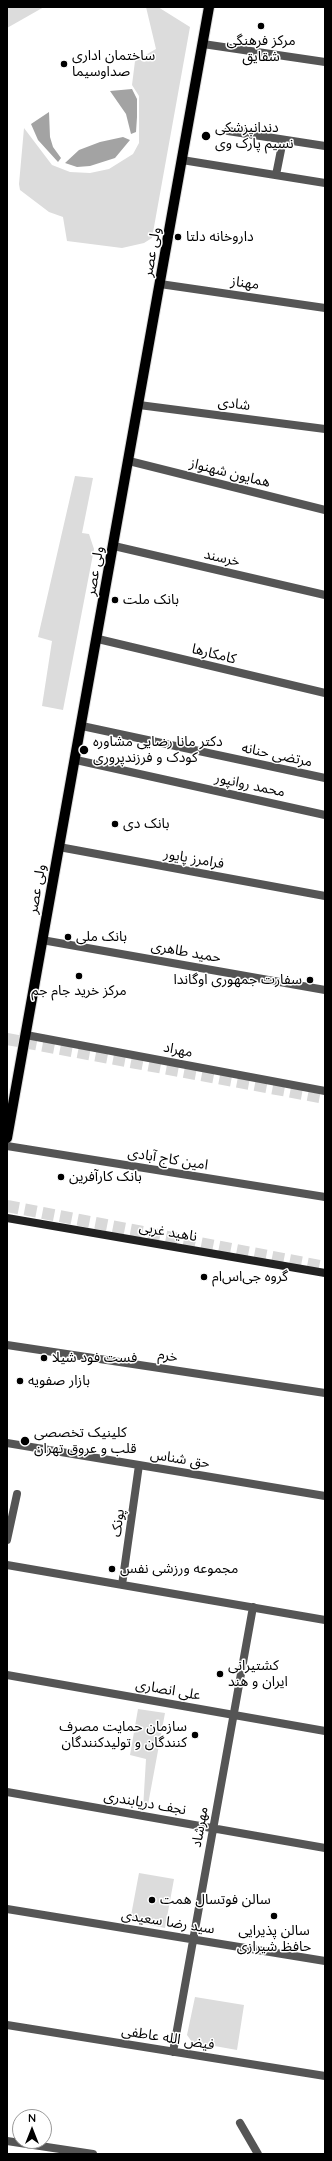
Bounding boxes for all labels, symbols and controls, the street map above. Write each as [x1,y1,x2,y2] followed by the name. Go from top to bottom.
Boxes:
[256,21,266,31] marker: مرکز فرهنگی شقایق
[227,33,295,66] place label: مرکز فرهنگی شقایق
[72,48,155,80] place label: ساختمان اداری صداوسیما
[59,59,69,69] marker: ساختمان اداری صداوسیما
[215,120,293,152] place label: دندانپزشکی نسیم پارک وی
[200,130,212,142] marker: دندانپزشکی نسیم پارک وی
[139,226,165,278] street label: ولی عصر
[186,229,254,245] place label: داروخانه دلتا
[173,232,183,242] marker: داروخانه دلتا
[230,273,260,293] street label: مهناز
[217,394,251,414] street label: شادی
[188,455,272,491] street label: همایون شهنواز
[82,545,108,597] street label: ولی عصر
[202,546,242,570] street label: خرسند
[123,592,179,608] place label: بانک ملت
[110,595,120,605] marker: بانک ملت
[190,640,238,668] street label: کامکارها
[93,734,223,766] place label: دکتر مانا رضایی مشاوره کودک و فرزندپروری
[240,739,314,771] street label: مرتضی حنانه
[78,744,90,756] marker: دکتر مانا رضایی مشاوره کودک و فرزندپروری
[213,769,287,801] street label: محمد روانپور
[123,816,169,832] place label: بانک دی
[110,819,120,829] marker: بانک دی
[163,845,225,873] street label: فرامرز پایور
[24,863,50,915] street label: ولی عصر
[76,929,127,945] place label: بانک ملی
[63,932,73,942] marker: بانک ملی
[150,938,222,966] street label: حمید طاهری
[74,971,84,981] marker: مرکز خرید جام جم
[174,972,302,988] place label: سفارت جمهوری اوگاندا
[305,975,315,985] marker: سفارت جمهوری اوگاندا
[31,983,127,999] place label: مرکز خرید جام جم
[162,1039,194,1061] street label: مهراد
[127,1144,209,1174] street label: امین کاج آبادی
[69,1169,142,1185] place label: بانک کارآفرین
[56,1172,66,1182] marker: بانک کارآفرین
[138,1219,198,1245] street label: ناهید غربی
[212,1269,288,1285] place label: گروه جی‌اس‌ام
[199,1272,209,1282] marker: گروه جی‌اس‌ام
[157,1346,179,1366] street label: خرم
[52,1350,137,1366] place label: فست فود شیلا
[39,1353,49,1363] marker: فست فود شیلا
[28,1373,90,1389] place label: بازار صفویه
[15,1376,25,1386] marker: بازار صفویه
[34,1425,137,1458] place label: کلینیک تخصصی قلب و عروق تهران
[19,1435,31,1447] marker: کلینیک تخصصی قلب و عروق تهران
[149,1446,211,1472] street label: حق شناس
[108,1508,128,1538] street label: پونک
[120,1561,238,1577] place label: مجموعه ورزشی نفس
[107,1564,117,1574] marker: مجموعه ورزشی نفس
[228,1658,288,1690] place label: کشتیرانی ایران و هند
[215,1669,225,1679] marker: کشتیرانی ایران و هند
[134,1676,202,1704] street label: علی انصاری
[59,1719,187,1752] place label: سازمان حمایت مصرف کنندگان و تولیدکنندگان
[190,1730,200,1740] marker: سازمان حمایت مصرف کنندگان و تولیدکنندگان
[103,1787,187,1819] street label: نجف دریابندری
[188,1805,212,1849] street label: مهرشاد
[160,1892,271,1908] place label: سالن فوتسال همت
[147,1895,157,1905] marker: سالن فوتسال همت
[120,1906,216,1938] street label: سید رضا سعیدی
[269,1911,279,1921] marker: سالن پذیرایی حافظ شیرازی
[237,1923,311,1956] place label: سالن پذیرایی حافظ شیرازی
[120,2022,216,2054] street label: فیض الله عاطفی
[12,2109,52,2149] north arrow
[28,2111,36,2125] text: N

